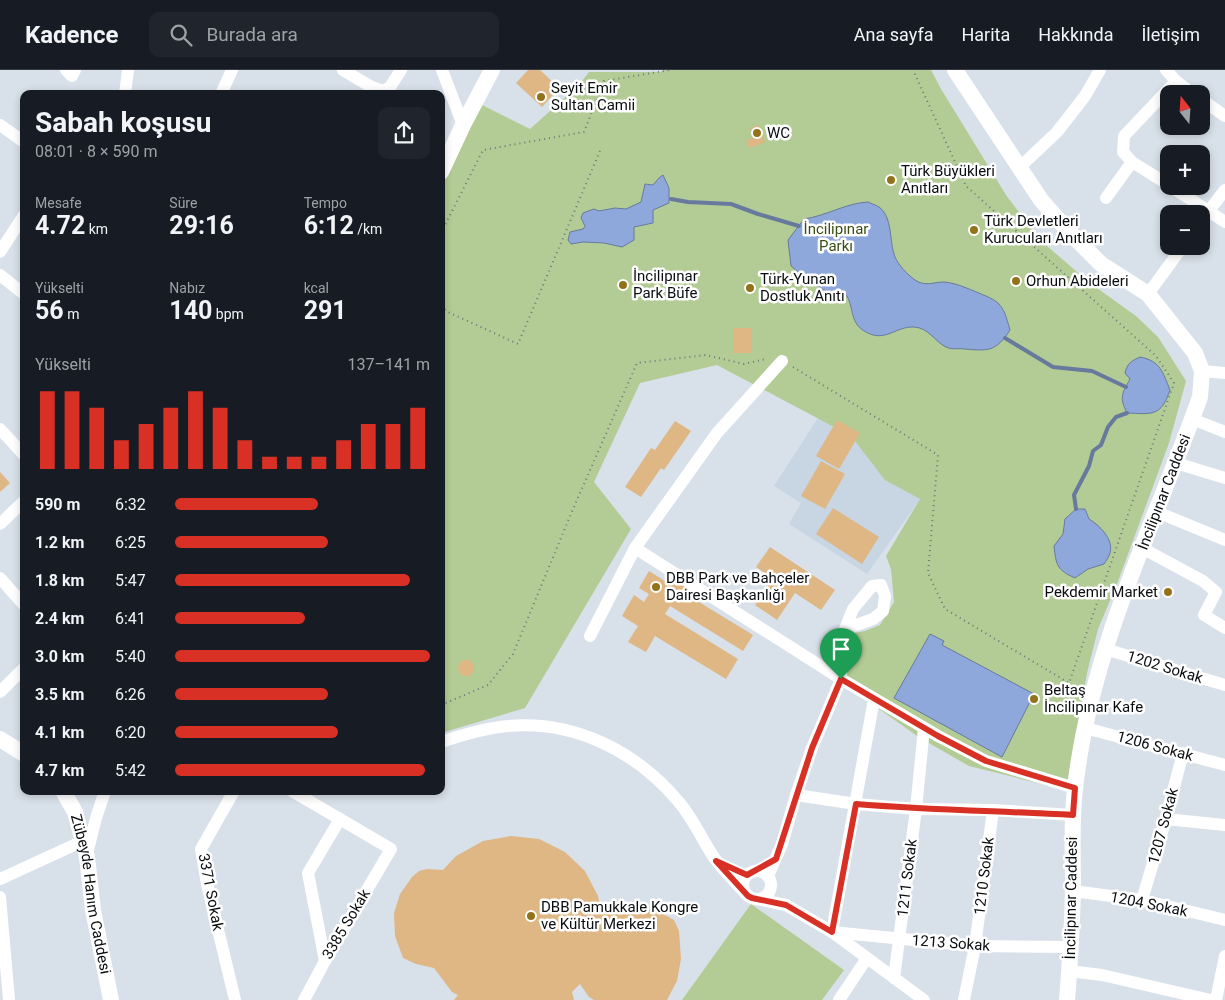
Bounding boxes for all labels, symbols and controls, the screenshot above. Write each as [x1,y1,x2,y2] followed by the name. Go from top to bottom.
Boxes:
[149,12,499,57] search box
[25,21,119,49] text: Kadence
[167,21,195,49] icon: search
[207,23,298,46] text: Burada ara
[854,24,933,45] text: Ana sayfa
[961,24,1010,45] text: Harita
[1038,24,1113,45] text: Hakkında
[1141,24,1200,45] text: İletişim
[551,79,635,114] place label: Seyit Emir Sultan Camii
[1160,85,1210,135] north arrow
[1160,85,1210,255] map controls
[535,91,547,103] marker: Seyit Emir Sultan Camii
[35,106,212,139] text: Sabah koşusu
[378,107,430,159] button: share
[767,124,790,142] place label: WC
[751,127,763,139] marker: WC
[35,142,157,161] text: 08:01 · 8 × 590 m
[1160,145,1210,195] button: +
[901,162,995,197] place label: Türk Büyükleri Anıtları
[885,174,897,186] marker: Türk Büyükleri Anıtları
[35,195,82,211] text: Mesafe
[169,195,197,211] text: Süre
[304,195,347,211] text: Tempo
[1160,205,1210,255] button: −
[35,211,85,240] text: 4.72
[169,211,234,240] text: 29:16
[304,211,354,240] text: 6:12
[984,212,1103,247] place label: Türk Devletleri Kurucuları Anıtları
[804,220,868,255] park label: İncilipınar Parkı
[85,221,108,237] text: km
[354,221,382,237] text: /km
[968,224,980,236] marker: Türk Devletleri Kurucuları Anıtları
[633,267,698,302] place label: İncilipınar Park Büfe
[760,270,845,305] place label: Türk-Yunan Dostluk Anıtı
[1026,272,1129,290] place label: Orhun Abideleri
[1010,275,1022,287] marker: Orhun Abideleri
[617,279,629,291] marker: İncilipınar Park Büfe
[35,280,84,296] text: Yükselti
[169,280,205,296] text: Nabız
[304,280,329,296] text: kcal
[744,282,756,294] marker: Türk-Yunan Dostluk Anıtı
[35,296,64,325] text: 56
[169,296,212,325] text: 140
[304,296,347,325] text: 291
[64,306,79,322] text: m
[212,306,244,322] text: bpm
[35,355,91,374] text: Yükselti
[348,355,430,374] text: 137–141 m
[1134,431,1194,553] street label: İncilipınar Caddesi
[35,495,80,514] text: 590 m
[115,495,146,514] text: 6:32
[35,533,84,552] text: 1.2 km
[115,533,146,552] text: 6:25
[666,569,809,604] place label: DBB Park ve Bahçeler Dairesi Başkanlığı
[35,571,84,590] text: 1.8 km
[115,571,146,590] text: 5:47
[650,581,662,593] marker: DBB Park ve Bahçeler Dairesi Başkanlığı
[1045,583,1158,601] place label: Pekdemir Market
[1162,586,1174,598] marker: Pekdemir Market
[35,609,84,628] text: 2.4 km
[115,609,146,628] text: 6:41
[820,628,862,679] pin
[827,635,855,663] icon: arrive
[35,647,84,666] text: 3.0 km
[115,647,146,666] text: 5:40
[1125,647,1205,687] street label: 1202 Sokak
[1044,681,1143,716] place label: Beltaş İncilipınar Kafe
[35,685,84,704] text: 3.5 km
[115,685,146,704] text: 6:26
[1028,693,1040,705] marker: Beltaş İncilipınar Kafe
[35,723,84,742] text: 4.1 km
[115,723,146,742] text: 6:20
[1115,727,1196,765] street label: 1206 Sokak
[35,761,84,780] text: 4.7 km
[115,761,146,780] text: 5:42
[1144,785,1182,866] street label: 1207 Sokak
[67,812,115,976] street label: Zübeyde Hanım Caddesi
[970,836,998,916] street label: 1210 Sokak
[1061,836,1081,960] street label: İncilipınar Caddesi
[893,838,921,918] street label: 1211 Sokak
[195,852,227,933] street label: 3371 Sokak
[318,885,374,962] street label: 3385 Sokak
[1109,888,1190,920] street label: 1204 Sokak
[541,898,698,933] place label: DBB Pamukkale Kongre ve Kültür Merkezi
[525,910,537,922] marker: DBB Pamukkale Kongre ve Kültür Merkezi
[911,931,991,955] street label: 1213 Sokak

